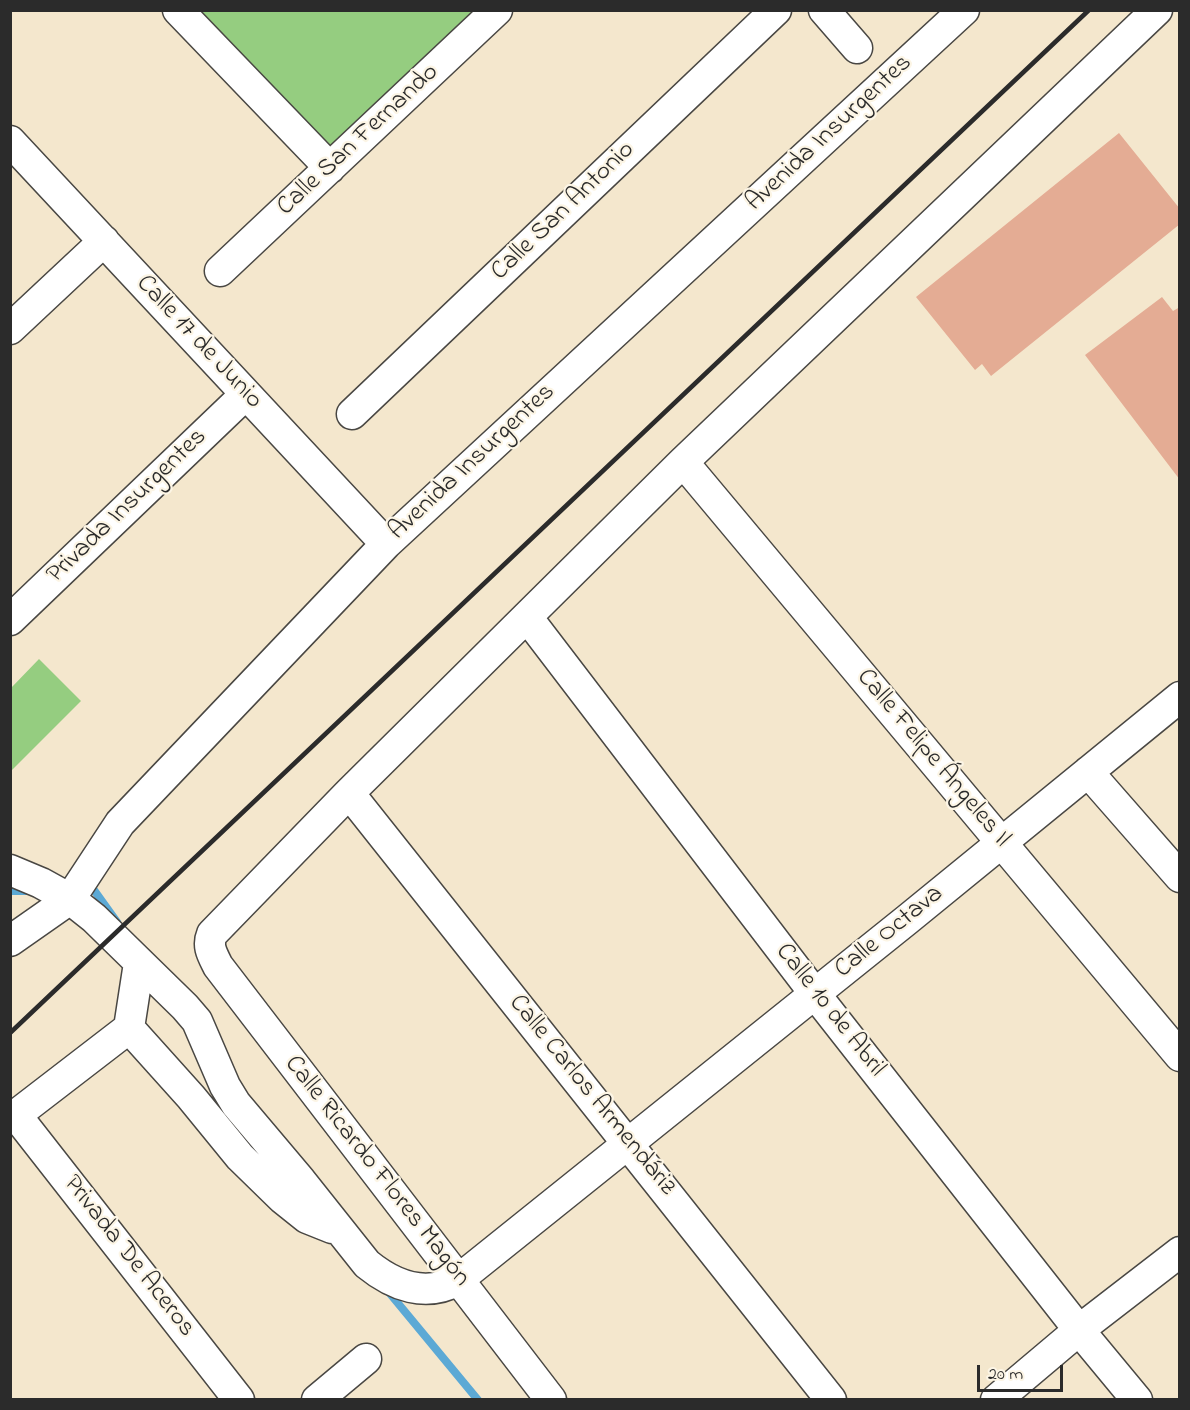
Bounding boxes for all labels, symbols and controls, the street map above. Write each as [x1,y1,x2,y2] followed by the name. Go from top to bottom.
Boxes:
[740,49,920,219] street label: Avenida Insurgentes
[272,58,446,224] street label: Calle San Fernando
[486,136,642,288] street label: Calle San Antonio
[128,269,268,417] street label: Calle 17 de Junio
[383,378,563,548] street label: Avenida Insurgentes
[42,423,214,591] street label: Privada Insurgentes
[848,663,1016,855] street label: Calle Felipe Ángeles Il
[829,880,951,986] street label: Calle Octava
[767,938,891,1084] street label: Calle 10 de Abril
[500,989,682,1203] street label: Calle Carlos Armendáriz
[276,1050,476,1294] street label: Calle Ricardo Flores Magón
[55,1170,201,1344] street label: Privada De Aceros
[980,1353,1066,1391] scale bar
[988,1362,1023,1388] text: 20 m

